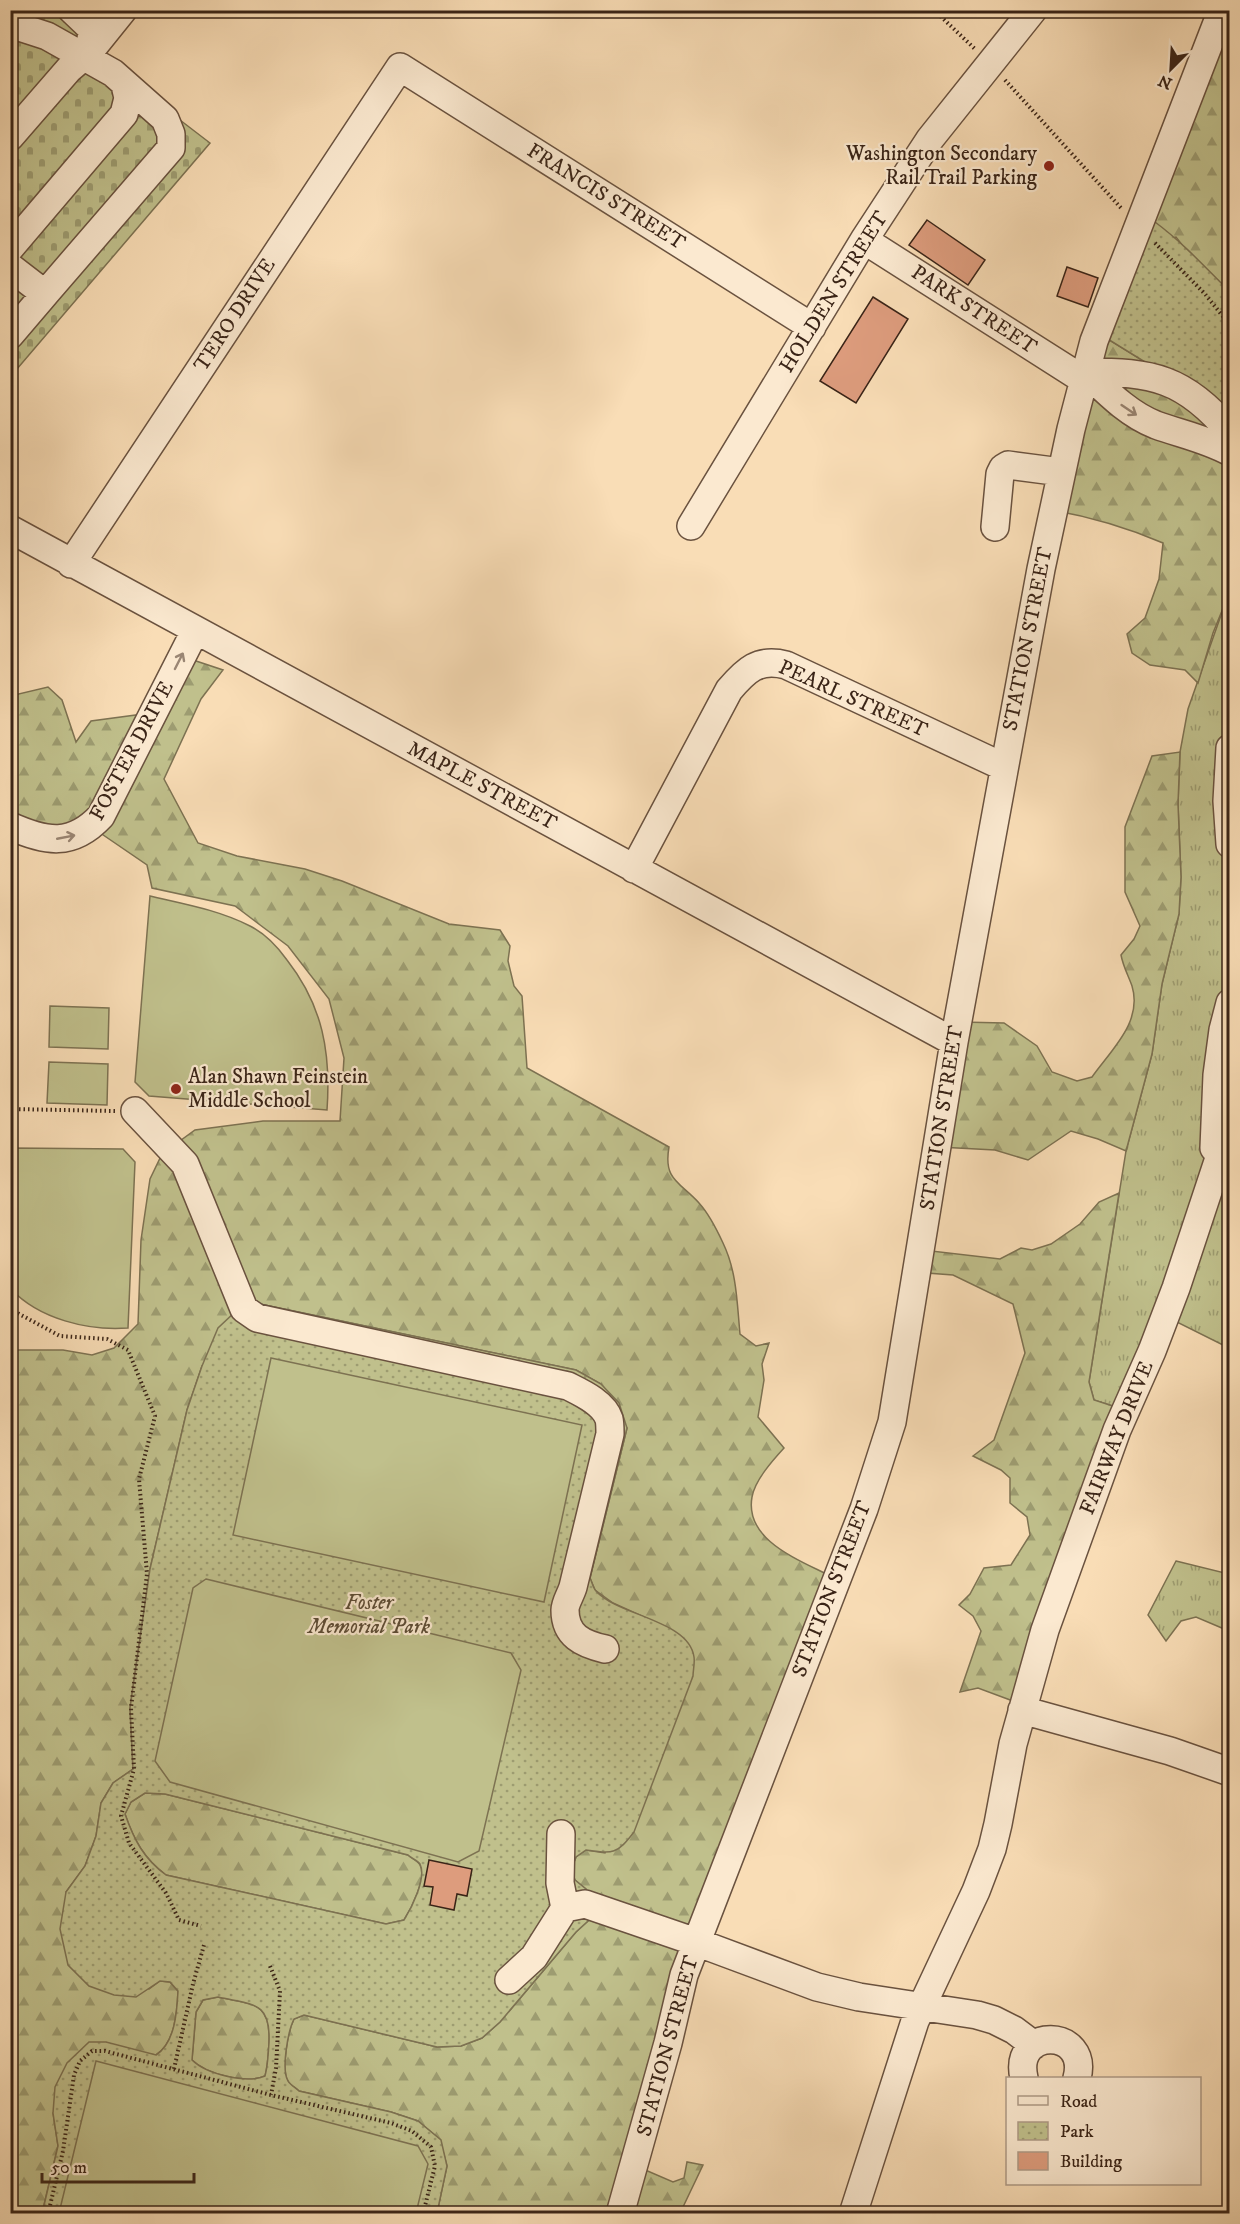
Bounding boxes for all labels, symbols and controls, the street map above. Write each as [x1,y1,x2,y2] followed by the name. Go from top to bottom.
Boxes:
[1141,39,1201,99] north arrow
[1155,70,1175,94] text: N
[522,138,690,256] street label: FRANCIS STREET
[845,141,1038,191] place label: Washington Secondary Rail Trail Parking
[1042,159,1056,173] marker: Washington Secondary Rail Trail Parking
[774,206,894,378] street label: HOLDEN STREET
[189,253,281,377] street label: TERO DRIVE
[906,260,1042,360] street label: PARK STREET
[1121,404,1138,417] one-way arrow
[997,545,1059,733] street label: STATION STREET
[174,652,186,670] one-way arrow
[774,654,932,744] street label: PEARL STREET
[84,677,180,825] street label: FOSTER DRIVE
[403,736,561,836] street label: MAPLE STREET
[56,831,75,842] one-way arrow
[915,1024,969,1212] street label: STATION STREET
[188,1064,368,1114] place label: Alan Shawn Feinstein Middle School
[169,1082,183,1096] marker: Alan Shawn Feinstein Middle School
[1074,1357,1160,1519] street label: FAIRWAY DRIVE
[786,1497,878,1681] street label: STATION STREET
[306,1590,430,1640] park label: Foster Memorial Park
[631,1953,705,2139] street label: STATION STREET
[1006,2077,1201,2185] legend
[1060,2091,1097,2113] text: Road
[1060,2121,1094,2143] text: Park
[42,2146,194,2184] scale bar
[1060,2151,1122,2173] text: Building
[51,2157,87,2179] text: 50 m

